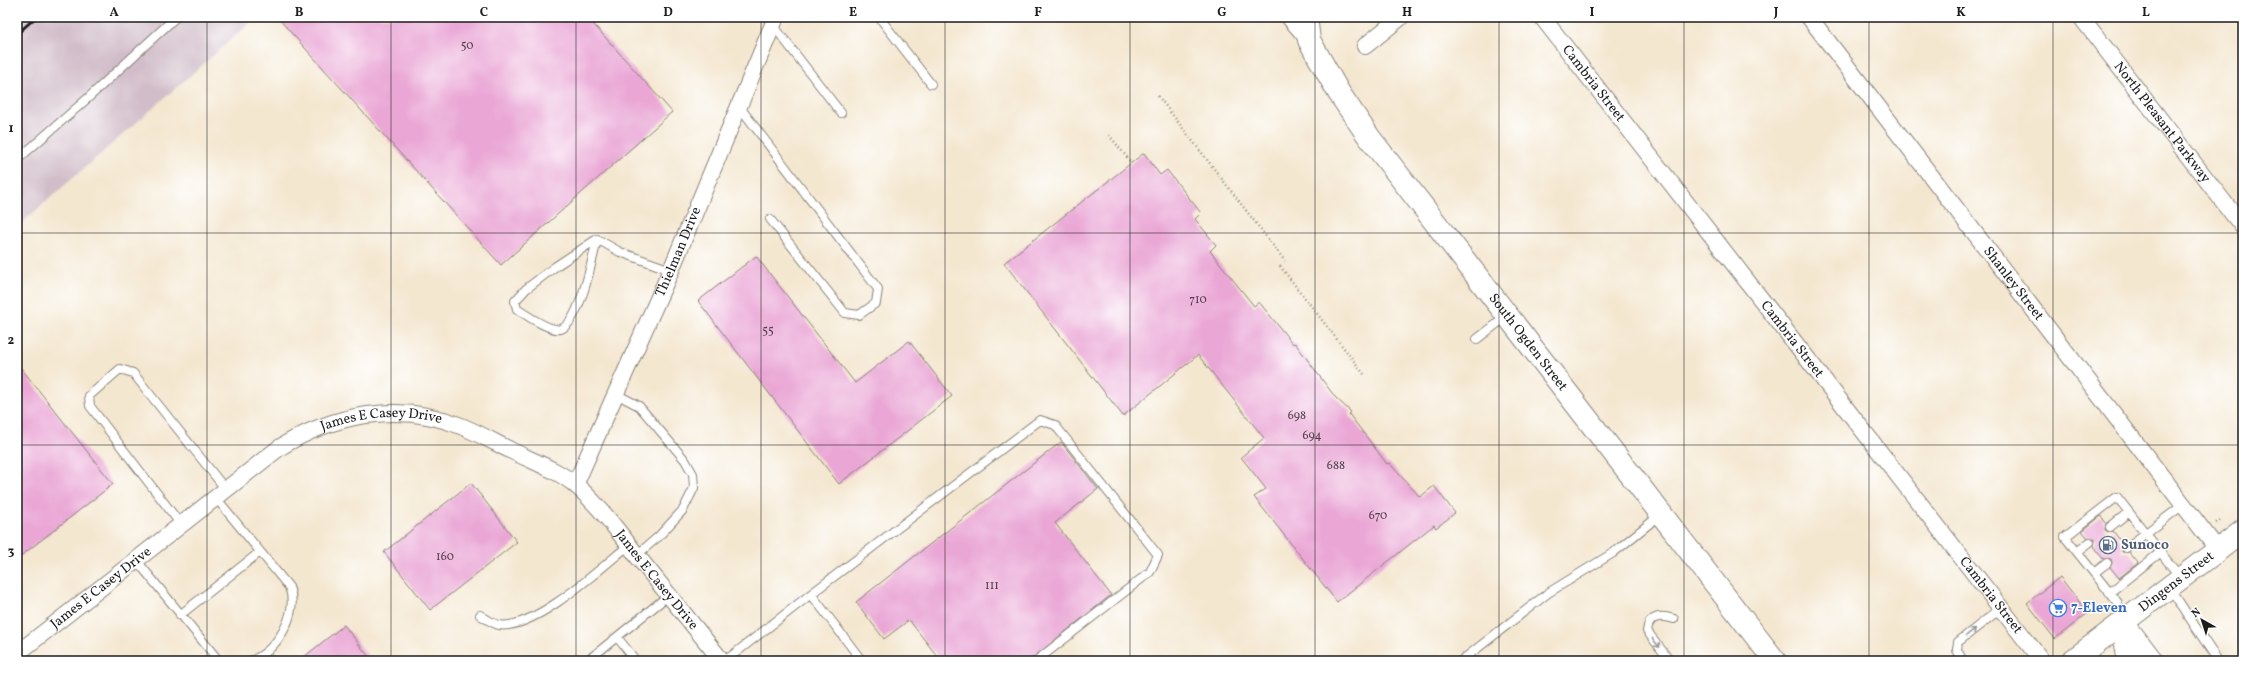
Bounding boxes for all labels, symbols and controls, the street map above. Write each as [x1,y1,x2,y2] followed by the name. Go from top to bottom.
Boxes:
[109,4,119,22] text: A
[295,4,304,22] text: B
[480,4,488,22] text: C
[663,4,673,22] text: D
[849,4,857,22] text: E
[1034,4,1042,22] text: F
[1217,4,1227,22] text: G
[1402,4,1412,22] text: H
[1590,4,1595,22] text: I
[1773,4,1779,22] text: J
[1956,4,1966,22] text: K
[2142,4,2150,22] text: L
[461,38,473,54] house number: 50
[1558,41,1630,126] street label: Cambria Street
[2109,58,2215,187] street label: North Pleasant Parkway
[8,120,14,138] text: 1
[651,204,706,300] street label: Thielman Drive
[1979,243,2048,325] street label: Shanley Street
[1484,289,1572,395] street label: South Ogden Street
[1189,292,1207,308] house number: 710
[1756,297,1828,382] street label: Cambria Street
[762,323,774,339] house number: 55
[8,332,15,350] text: 2
[317,403,445,436] street label: James E Casey Drive
[1288,408,1306,424] house number: 698
[1302,428,1322,444] house number: 694
[1327,458,1345,474] house number: 688
[1369,508,1387,524] house number: 670
[611,526,703,634] street label: James E Casey Drive
[2098,535,2118,555] fuel station icon: Sunoco
[2121,536,2169,555] place label: Sunoco
[46,542,156,633] street label: James E Casey Drive
[8,543,15,561] text: 3
[2135,547,2218,617] street label: Dingens Street
[436,549,454,565] house number: 160
[1955,553,2027,638] street label: Cambria Street
[985,578,999,594] house number: 111
[2048,598,2068,618] supermarket icon: 7-Eleven
[2071,599,2127,618] place label: 7-Eleven
[2182,600,2222,640] north arrow
[2189,605,2204,622] text: N
[1966,628,1977,636] one-way arrow
[1651,638,1660,649] one-way arrow

